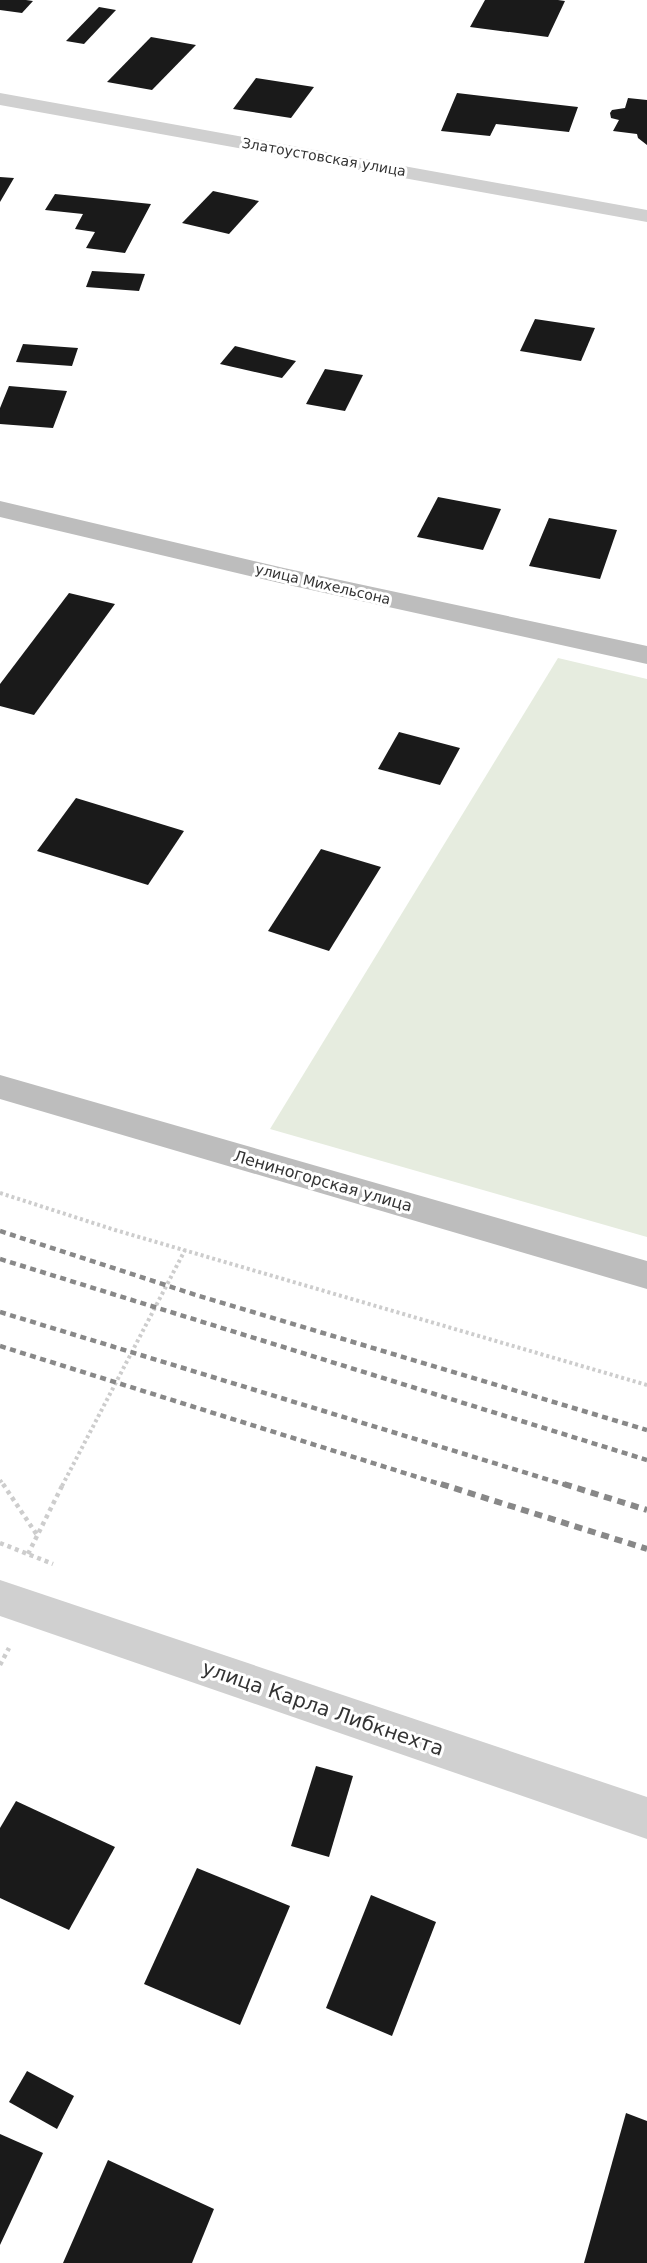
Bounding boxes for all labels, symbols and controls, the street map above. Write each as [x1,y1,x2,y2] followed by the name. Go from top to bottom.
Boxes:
[241,135,407,179] street label: Златоустовская улица
[254,561,392,607] street label: улица Михельсона
[231,1146,415,1216] street label: Лениногорская улица
[199,1655,447,1761] street label: улица Карла Либкнехта

